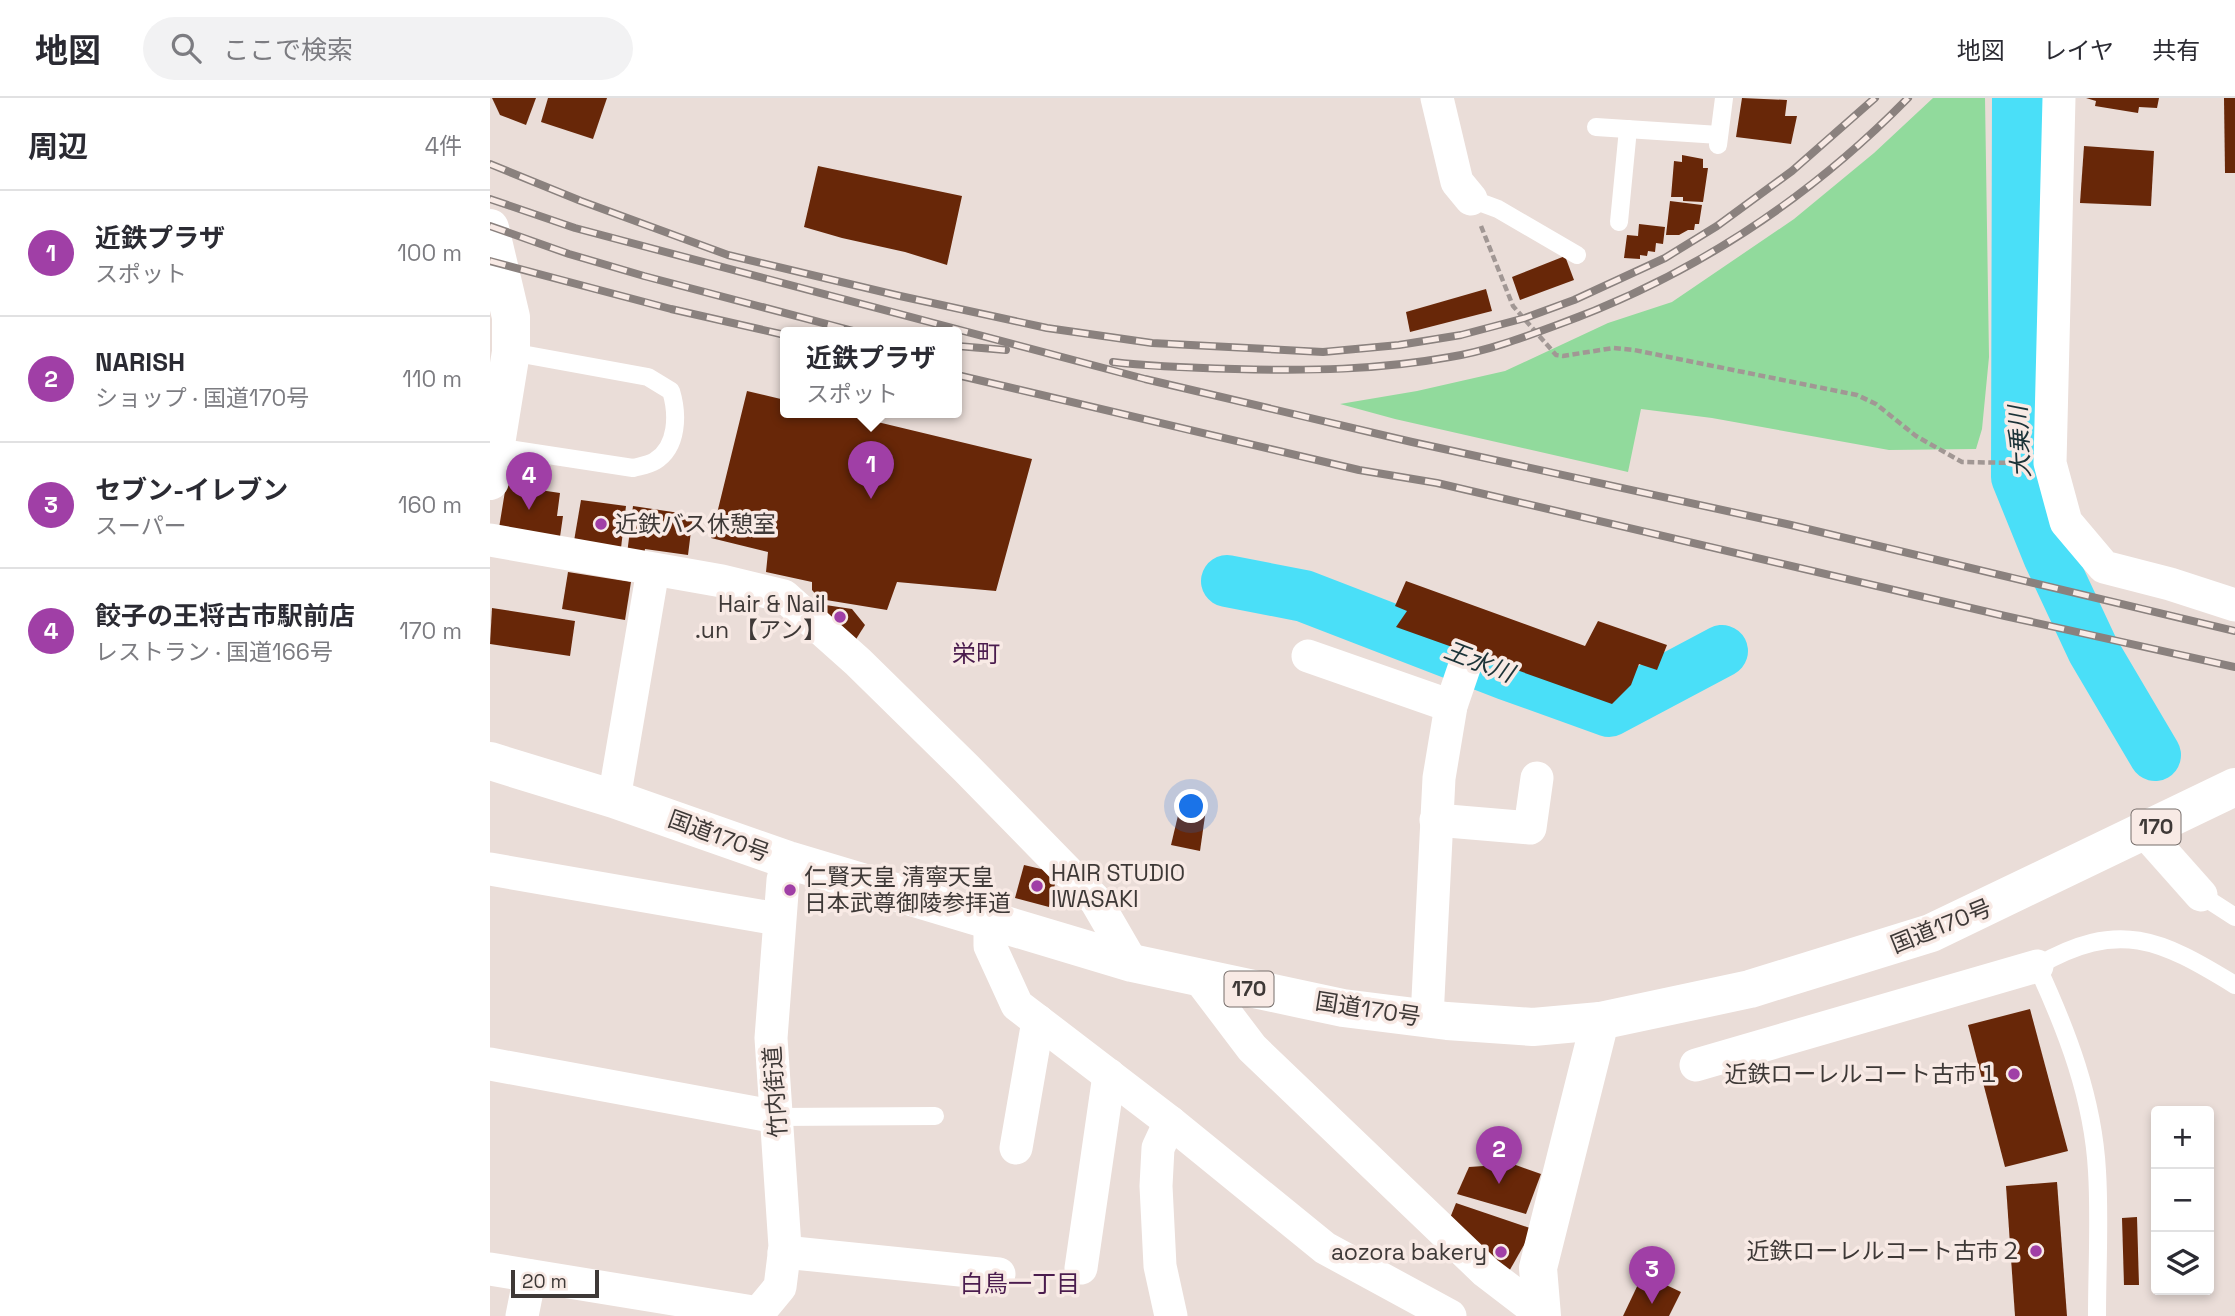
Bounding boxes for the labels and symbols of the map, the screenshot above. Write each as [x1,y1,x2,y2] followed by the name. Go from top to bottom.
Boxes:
[2002,402,2037,479] water label: 大乗川
[848,441,894,499] pin: 1
[506,452,552,510] pin: 4
[615,509,776,539] place label: 近鉄バス休憩室
[593,516,609,532] marker: 近鉄バス休憩室
[695,589,826,645] place label: Hair & Nail .un 【アン】
[832,609,848,625] marker: Hair & Nail .un 【アン】
[1440,634,1521,690] water label: 王水川
[952,638,1000,669] district label: 栄町
[1174,789,1208,823] your location
[664,804,774,868] street label: 国道170号
[2132,810,2180,844] road number: 170
[1051,858,1185,914] place label: HAIR STUDIO IWASAKI
[804,862,1011,918] place label: 仁賢天皇 清寧天皇 日本武尊御陵参拝道
[1029,878,1045,894] marker: HAIR STUDIO IWASAKI
[782,882,798,898] marker: 仁賢天皇 清寧天皇 日本武尊御陵参拝道
[1886,892,1996,960] street label: 国道170号
[1224,972,1274,1006] road number: 170
[1313,986,1423,1032] street label: 国道170号
[757,1045,793,1139] street label: 竹内街道
[1724,1059,2000,1089] place label: 近鉄ローレルコート古市１
[2006,1066,2022,1082] marker: 近鉄ローレルコート古市１
[1476,1126,1522,1184] pin: 2
[1746,1236,2022,1266] place label: 近鉄ローレルコート古市２
[1331,1237,1487,1267] place label: aozora bakery
[2028,1243,2044,1259] marker: 近鉄ローレルコート古市２
[1493,1244,1509,1260] marker: aozora bakery
[1629,1246,1675,1304] pin: 3
[511,1267,598,1299] scale bar
[960,1268,1080,1299] district label: 白鳥一丁目

